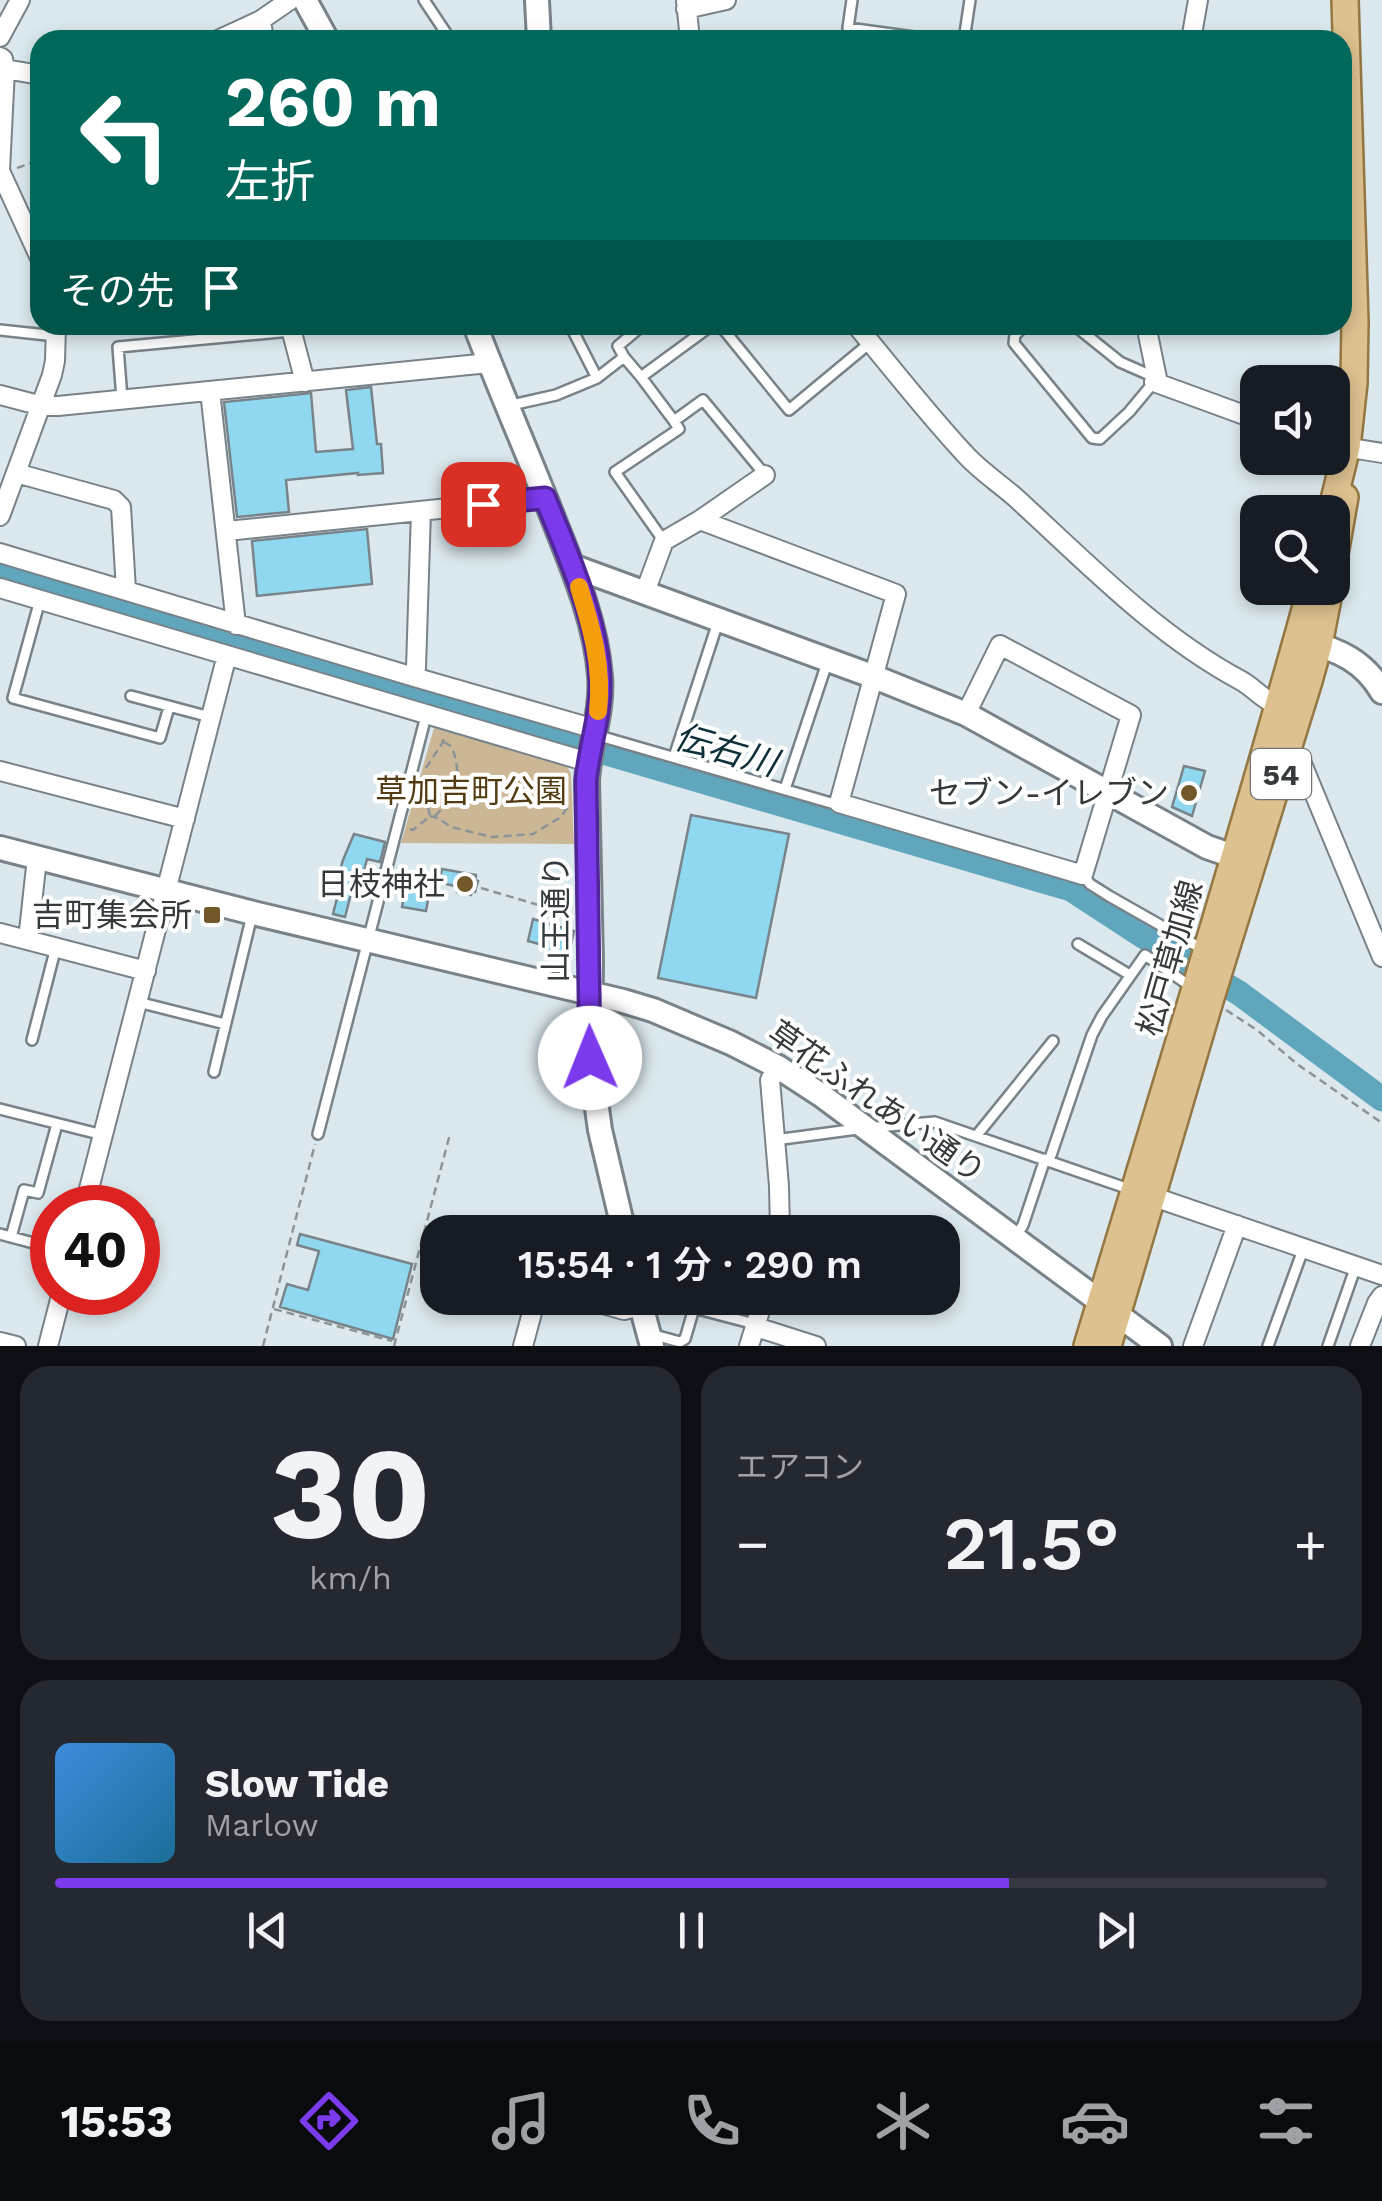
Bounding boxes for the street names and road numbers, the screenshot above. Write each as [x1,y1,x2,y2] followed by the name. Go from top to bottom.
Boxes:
[1251,749,1311,799] road number: 54
[537,855,575,983] street label: 山王通り
[1130,876,1210,1040] street label: 松戸草加線
[761,1013,993,1191] street label: 草花ふれあい通り

